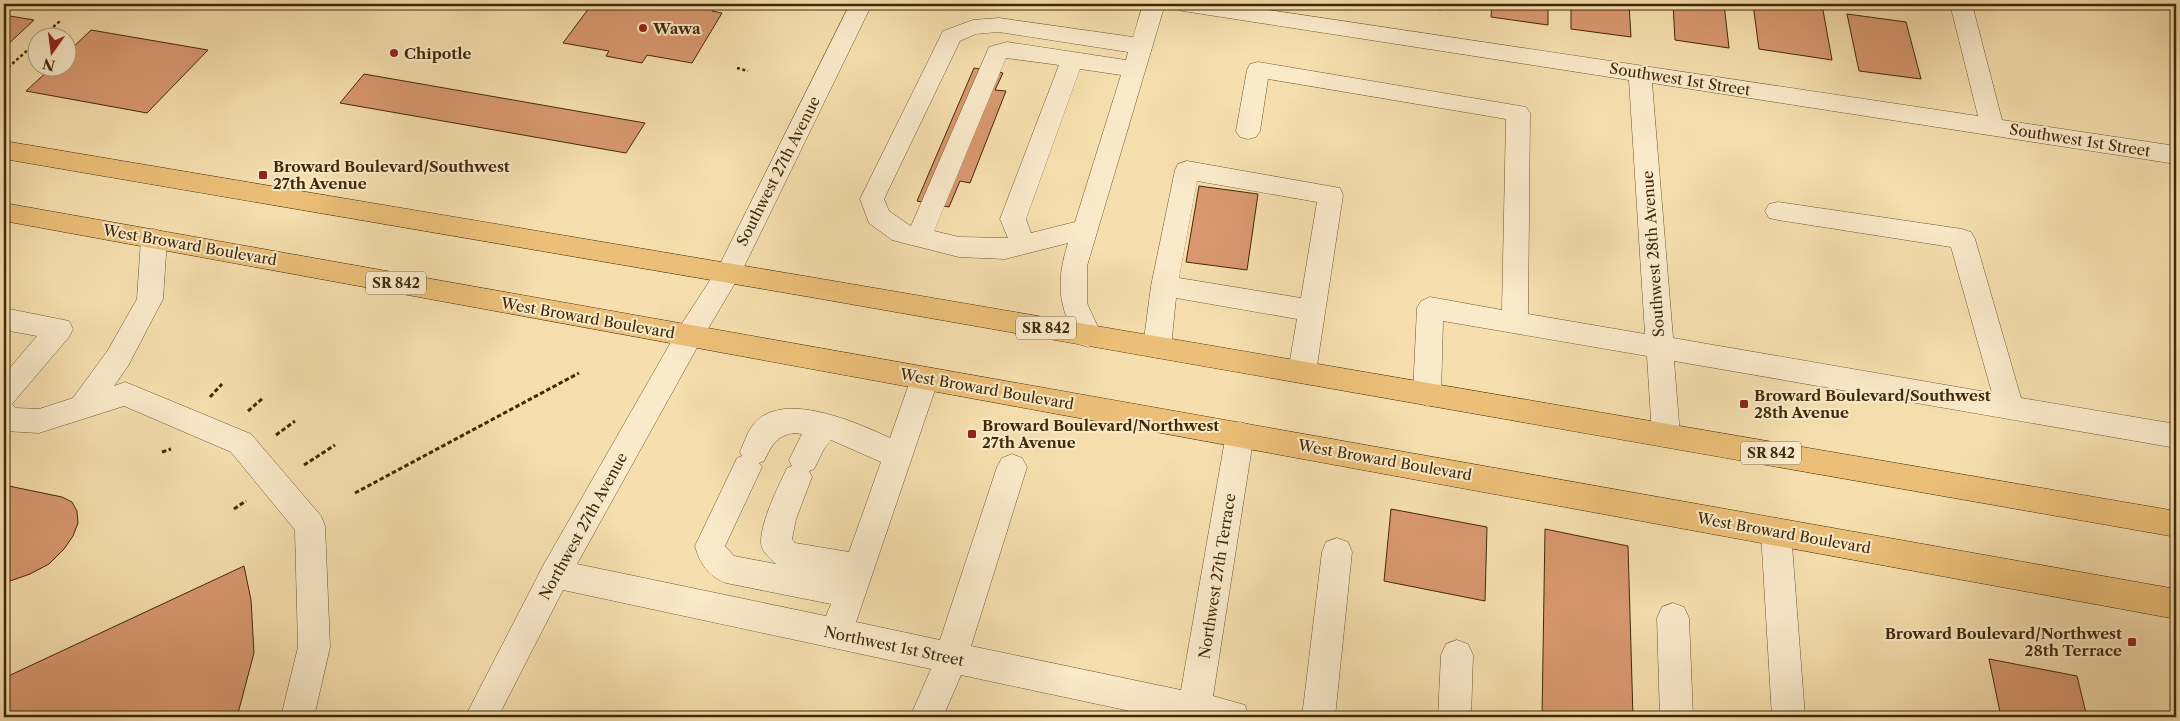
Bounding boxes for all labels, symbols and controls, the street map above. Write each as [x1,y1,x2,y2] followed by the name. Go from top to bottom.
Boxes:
[652,19,701,38] place label: Wawa
[637,22,649,34] marker: Wawa
[28,28,78,78] north arrow
[404,44,472,63] place label: Chipotle
[388,47,400,59] marker: Chipotle
[41,54,57,75] text: N
[1608,58,1753,100] street label: Southwest 1st Street
[732,93,824,249] street label: Southwest 27th Avenue
[2008,119,2153,161] street label: Southwest 1st Street
[273,157,510,193] place label: Broward Boulevard/Southwest 27th Avenue
[257,169,269,181] marker: Broward Boulevard/Southwest 27th Avenue
[1638,170,1668,338] street label: Southwest 28th Avenue
[101,220,278,270] street label: West Broward Boulevard
[366,272,426,294] road number: SR 842
[499,293,676,343] street label: West Broward Boulevard
[1016,316,1076,339] road number: SR 842
[898,364,1075,414] street label: West Broward Boulevard
[1754,386,1991,422] place label: Broward Boulevard/Southwest 28th Avenue
[1738,398,1750,410] marker: Broward Boulevard/Southwest 28th Avenue
[982,416,1219,452] place label: Broward Boulevard/Northwest 27th Avenue
[966,428,978,440] marker: Broward Boulevard/Northwest 27th Avenue
[1296,435,1473,485] street label: West Broward Boulevard
[1741,442,1801,464] road number: SR 842
[535,449,631,603] street label: Northwest 27th Avenue
[1195,492,1239,660] street label: Northwest 27th Terrace
[1695,508,1872,558] street label: West Broward Boulevard
[822,622,966,670] street label: Northwest 1st Street
[1885,624,2122,660] place label: Broward Boulevard/Northwest 28th Terrace
[2126,636,2138,648] marker: Broward Boulevard/Northwest 28th Terrace

